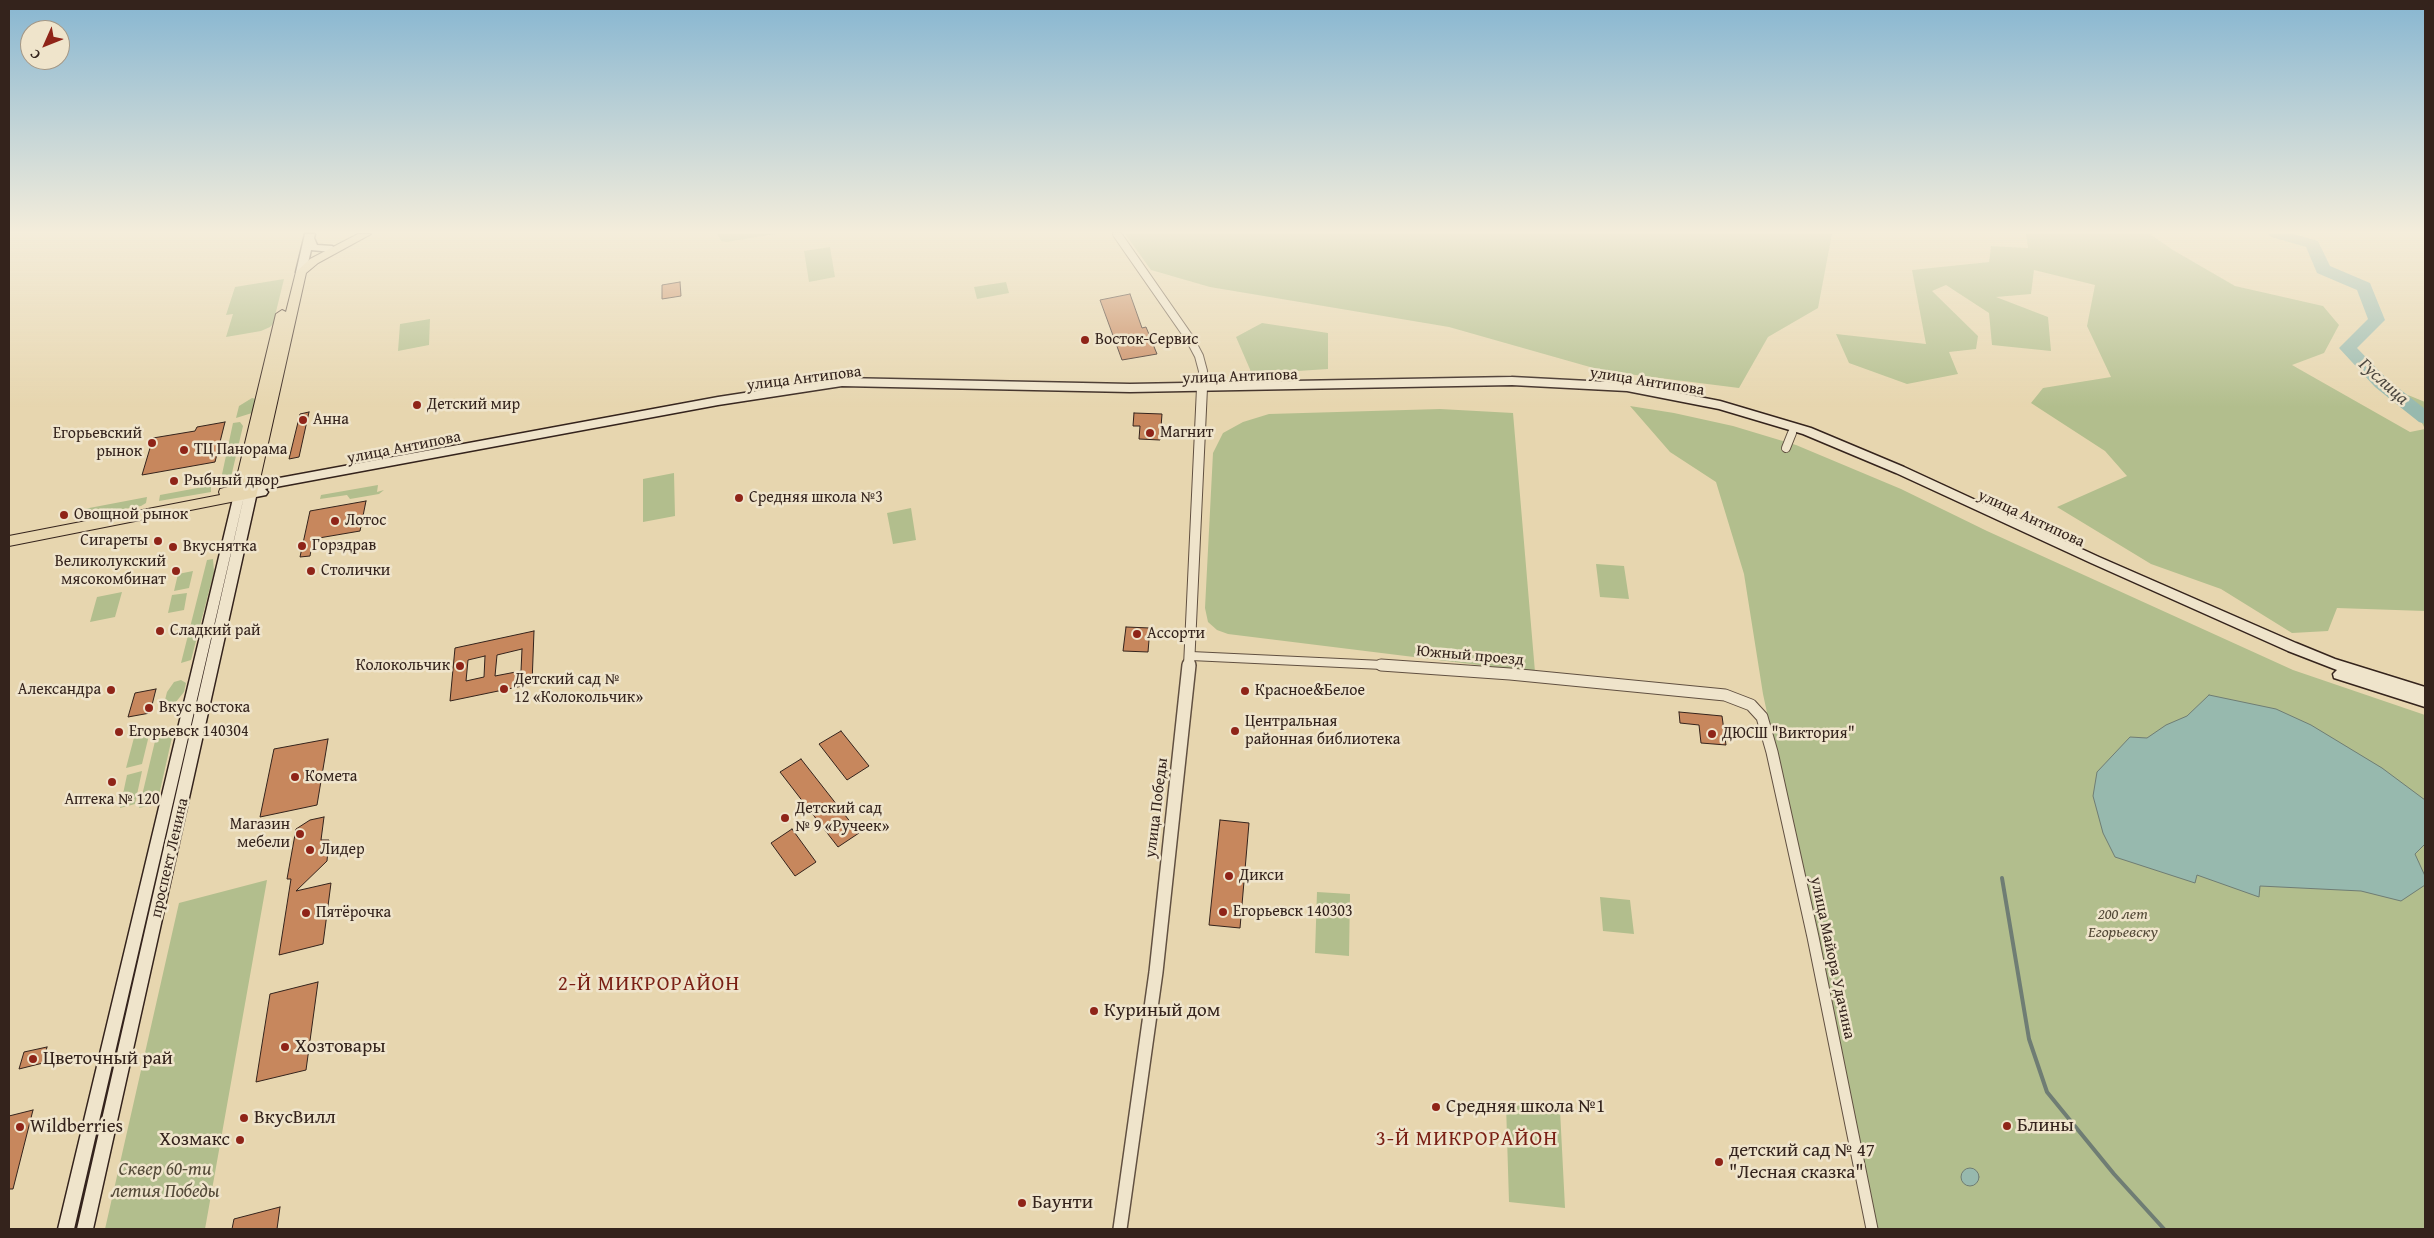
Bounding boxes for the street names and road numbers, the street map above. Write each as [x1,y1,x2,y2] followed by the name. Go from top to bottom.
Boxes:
[745,362,863,396] street label: улица Антипова
[1588,363,1706,401] street label: улица Антипова
[1182,365,1298,389] street label: улица Антипова
[345,428,463,468] street label: улица Антипова
[1975,486,2087,552] street label: улица Антипова
[1415,642,1525,670] street label: Южный проезд
[1141,757,1173,859] street label: улица Победы
[147,796,193,920] street label: проспект Ленина
[1805,875,1859,1041] street label: улица Майора Удачина

